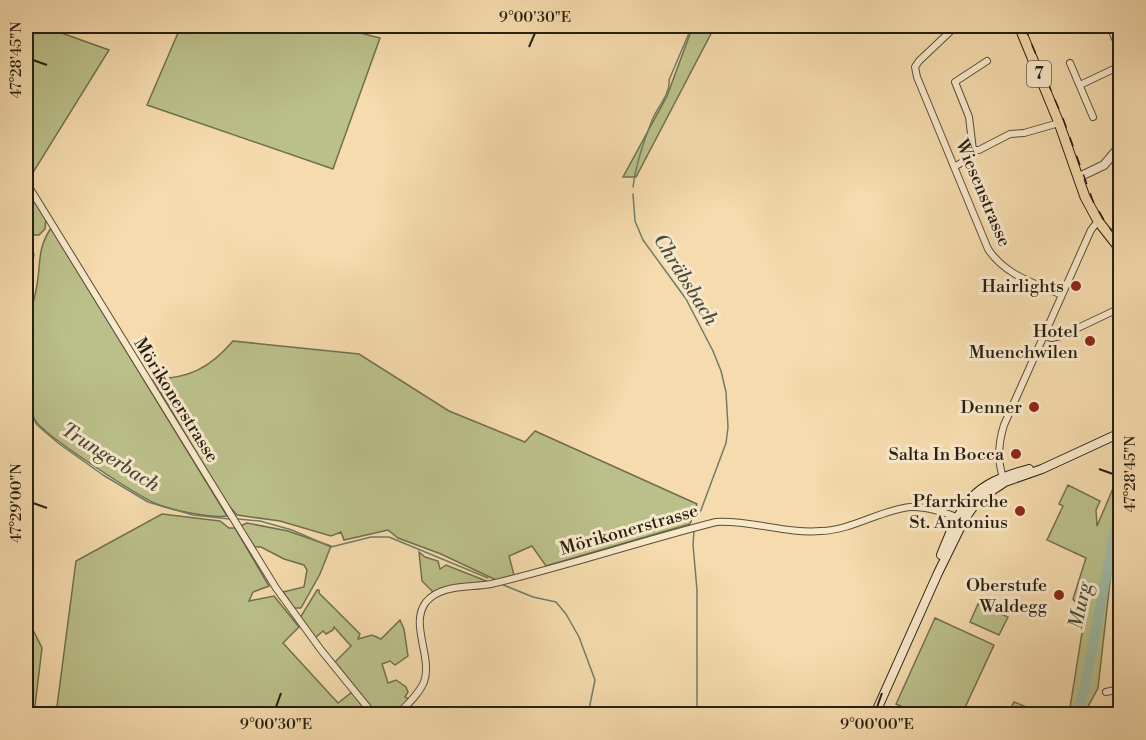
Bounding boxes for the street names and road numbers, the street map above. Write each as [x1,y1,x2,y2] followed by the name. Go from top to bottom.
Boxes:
[1027,61,1051,87] road number: 7
[950,135,1016,250] street label: Wiesenstrasse
[128,333,224,467] street label: Mörikonerstrasse
[557,499,701,561] street label: Mörikonerstrasse

